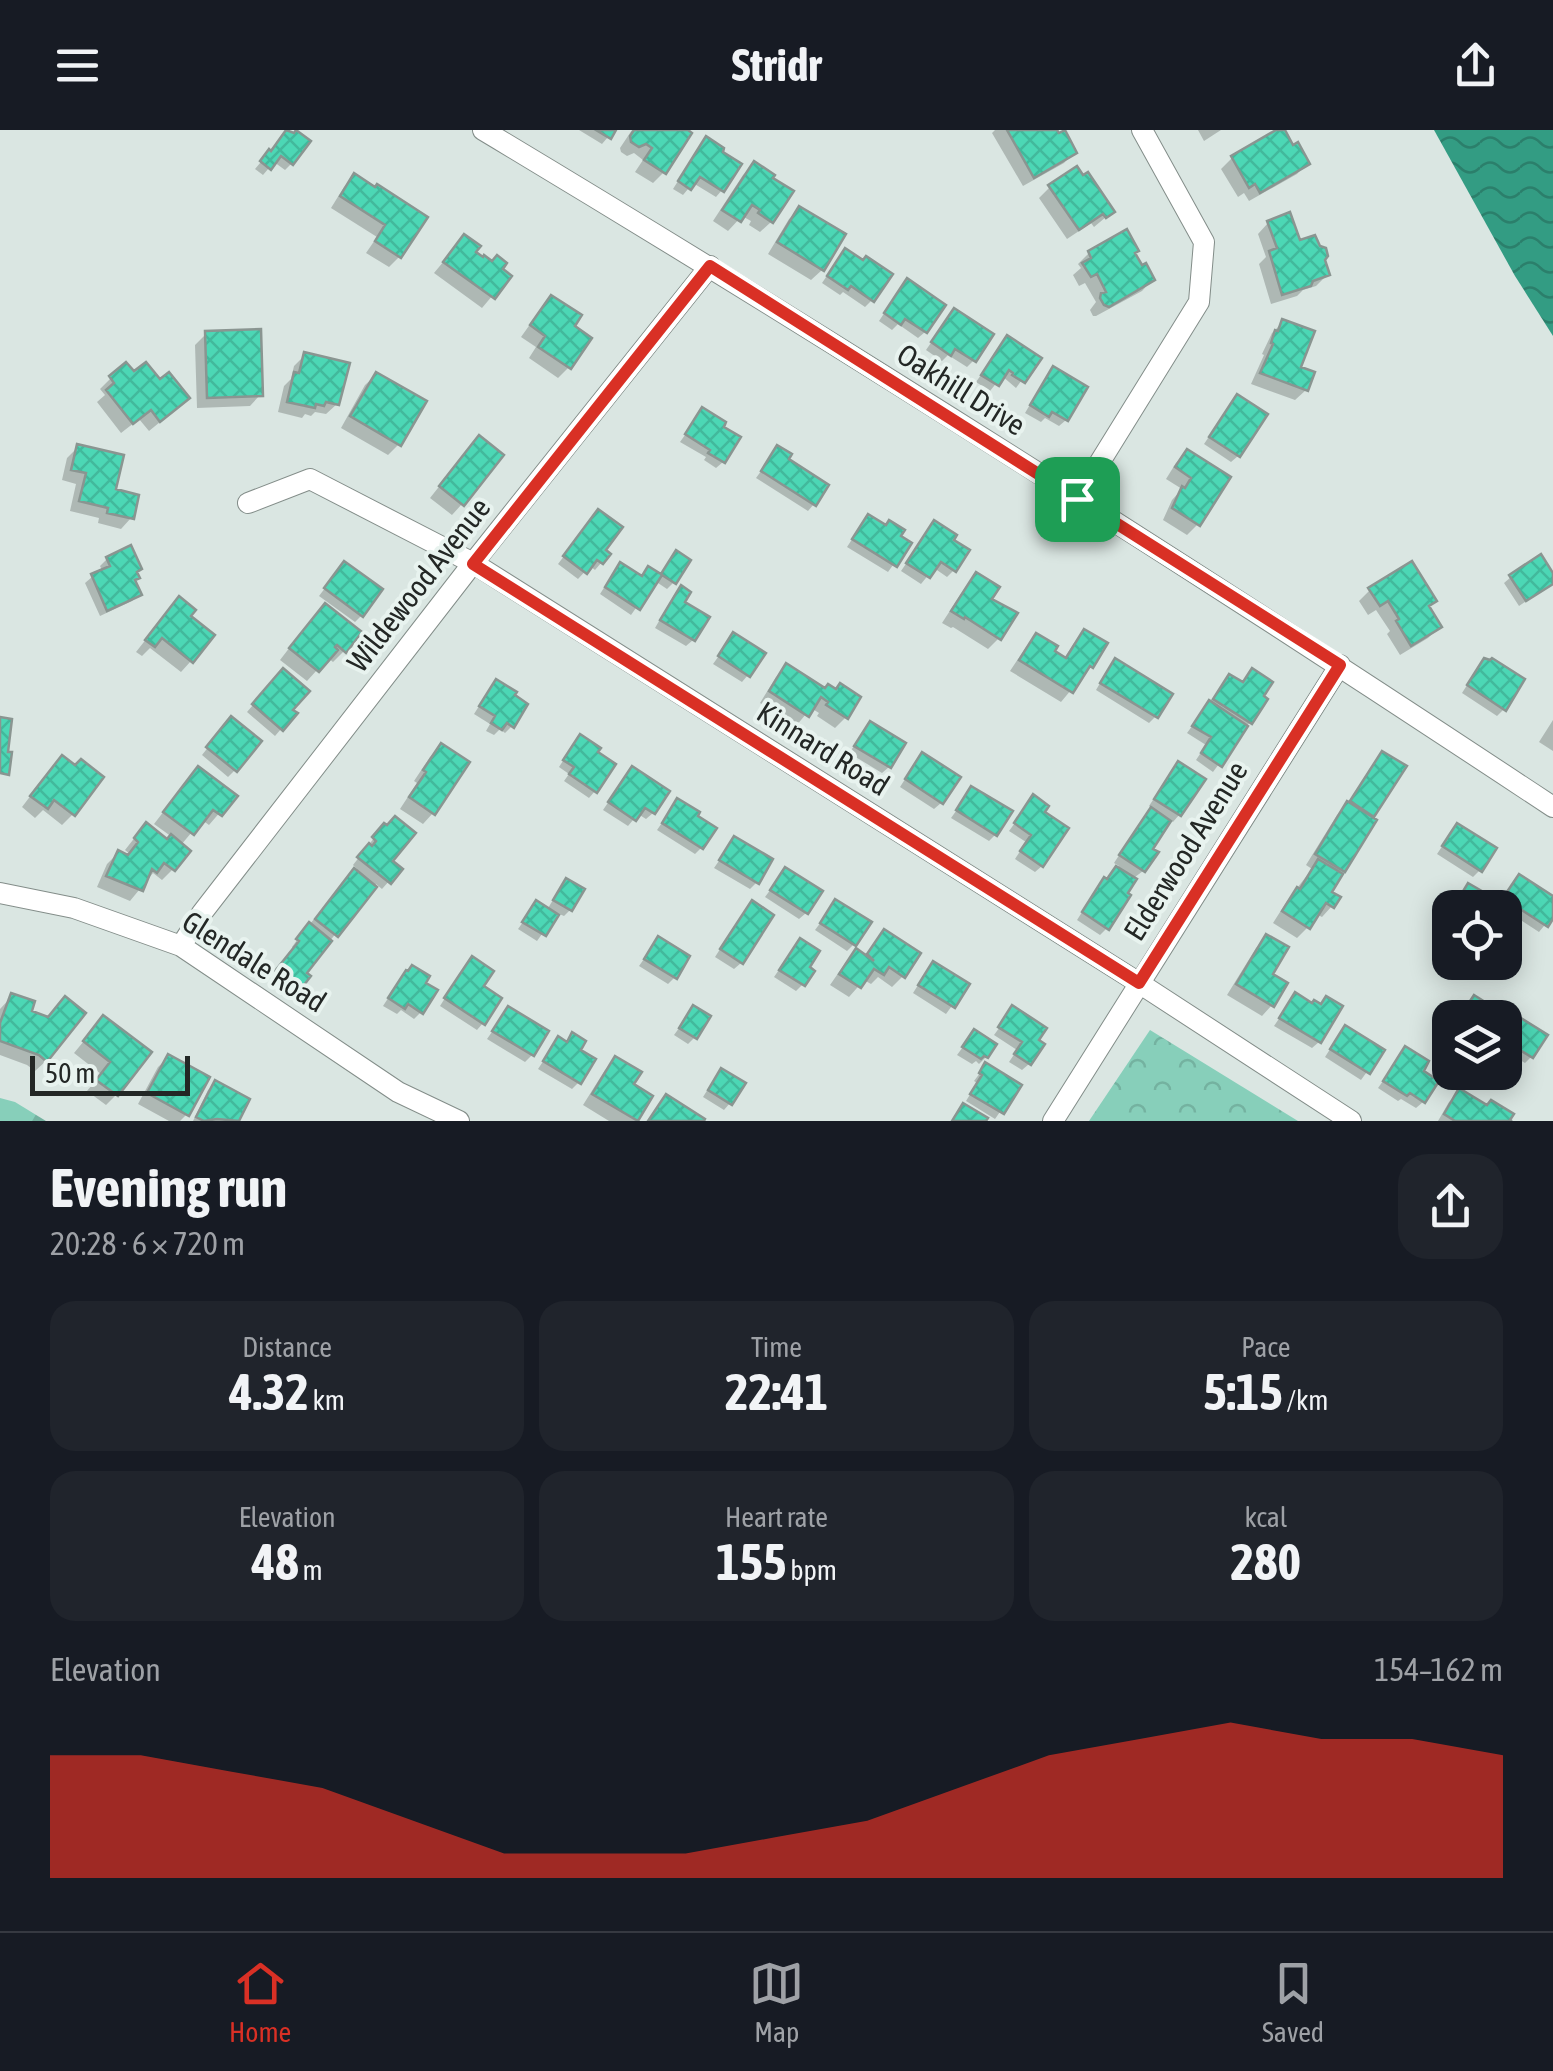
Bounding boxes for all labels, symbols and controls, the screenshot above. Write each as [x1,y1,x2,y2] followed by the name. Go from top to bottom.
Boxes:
[50,38,105,93] icon: menu
[1448,38,1503,93] icon: share
[731,39,822,91] text: Stridr
[891,336,1032,442] street label: Oakhill Drive
[1035,457,1120,542] pin
[1050,472,1105,527] icon: arrive
[340,491,497,678] street label: Wildewood Avenue
[751,694,896,802] street label: Kinnard Road
[1117,755,1254,946] street label: Elderwood Avenue
[1432,890,1522,1090] map controls
[1432,890,1522,980] button: locate
[177,904,332,1019] street label: Glendale Road
[1432,1000,1522,1090] button: layers
[30,1051,190,1096] scale bar
[45,1057,95,1089] text: 50 m
[1398,1154,1503,1259] button: share
[50,1156,287,1219] text: Evening run
[50,1225,245,1262] text: 20:28 · 6 × 720 m
[242,1331,332,1363] text: Distance
[751,1331,802,1363] text: Time
[1241,1331,1290,1363] text: Pace
[229,1363,309,1421] text: 4.32
[725,1363,828,1421] text: 22:41
[1203,1363,1283,1421] text: 5:15
[309,1384,345,1416] text: km
[1283,1384,1328,1416] text: /km
[239,1501,336,1533] text: Elevation
[725,1501,828,1533] text: Heart rate
[1245,1501,1287,1533] text: kcal
[252,1533,299,1591] text: 48
[716,1533,786,1591] text: 155
[1231,1533,1301,1591] text: 280
[299,1554,323,1586] text: m
[786,1554,837,1586] text: bpm
[50,1651,161,1688] text: Elevation
[1374,1651,1503,1688] text: 154–162 m
[229,1956,291,2048] tab: Home
[749,1956,804,2048] tab: Map
[1262,1956,1324,2048] tab: Saved

